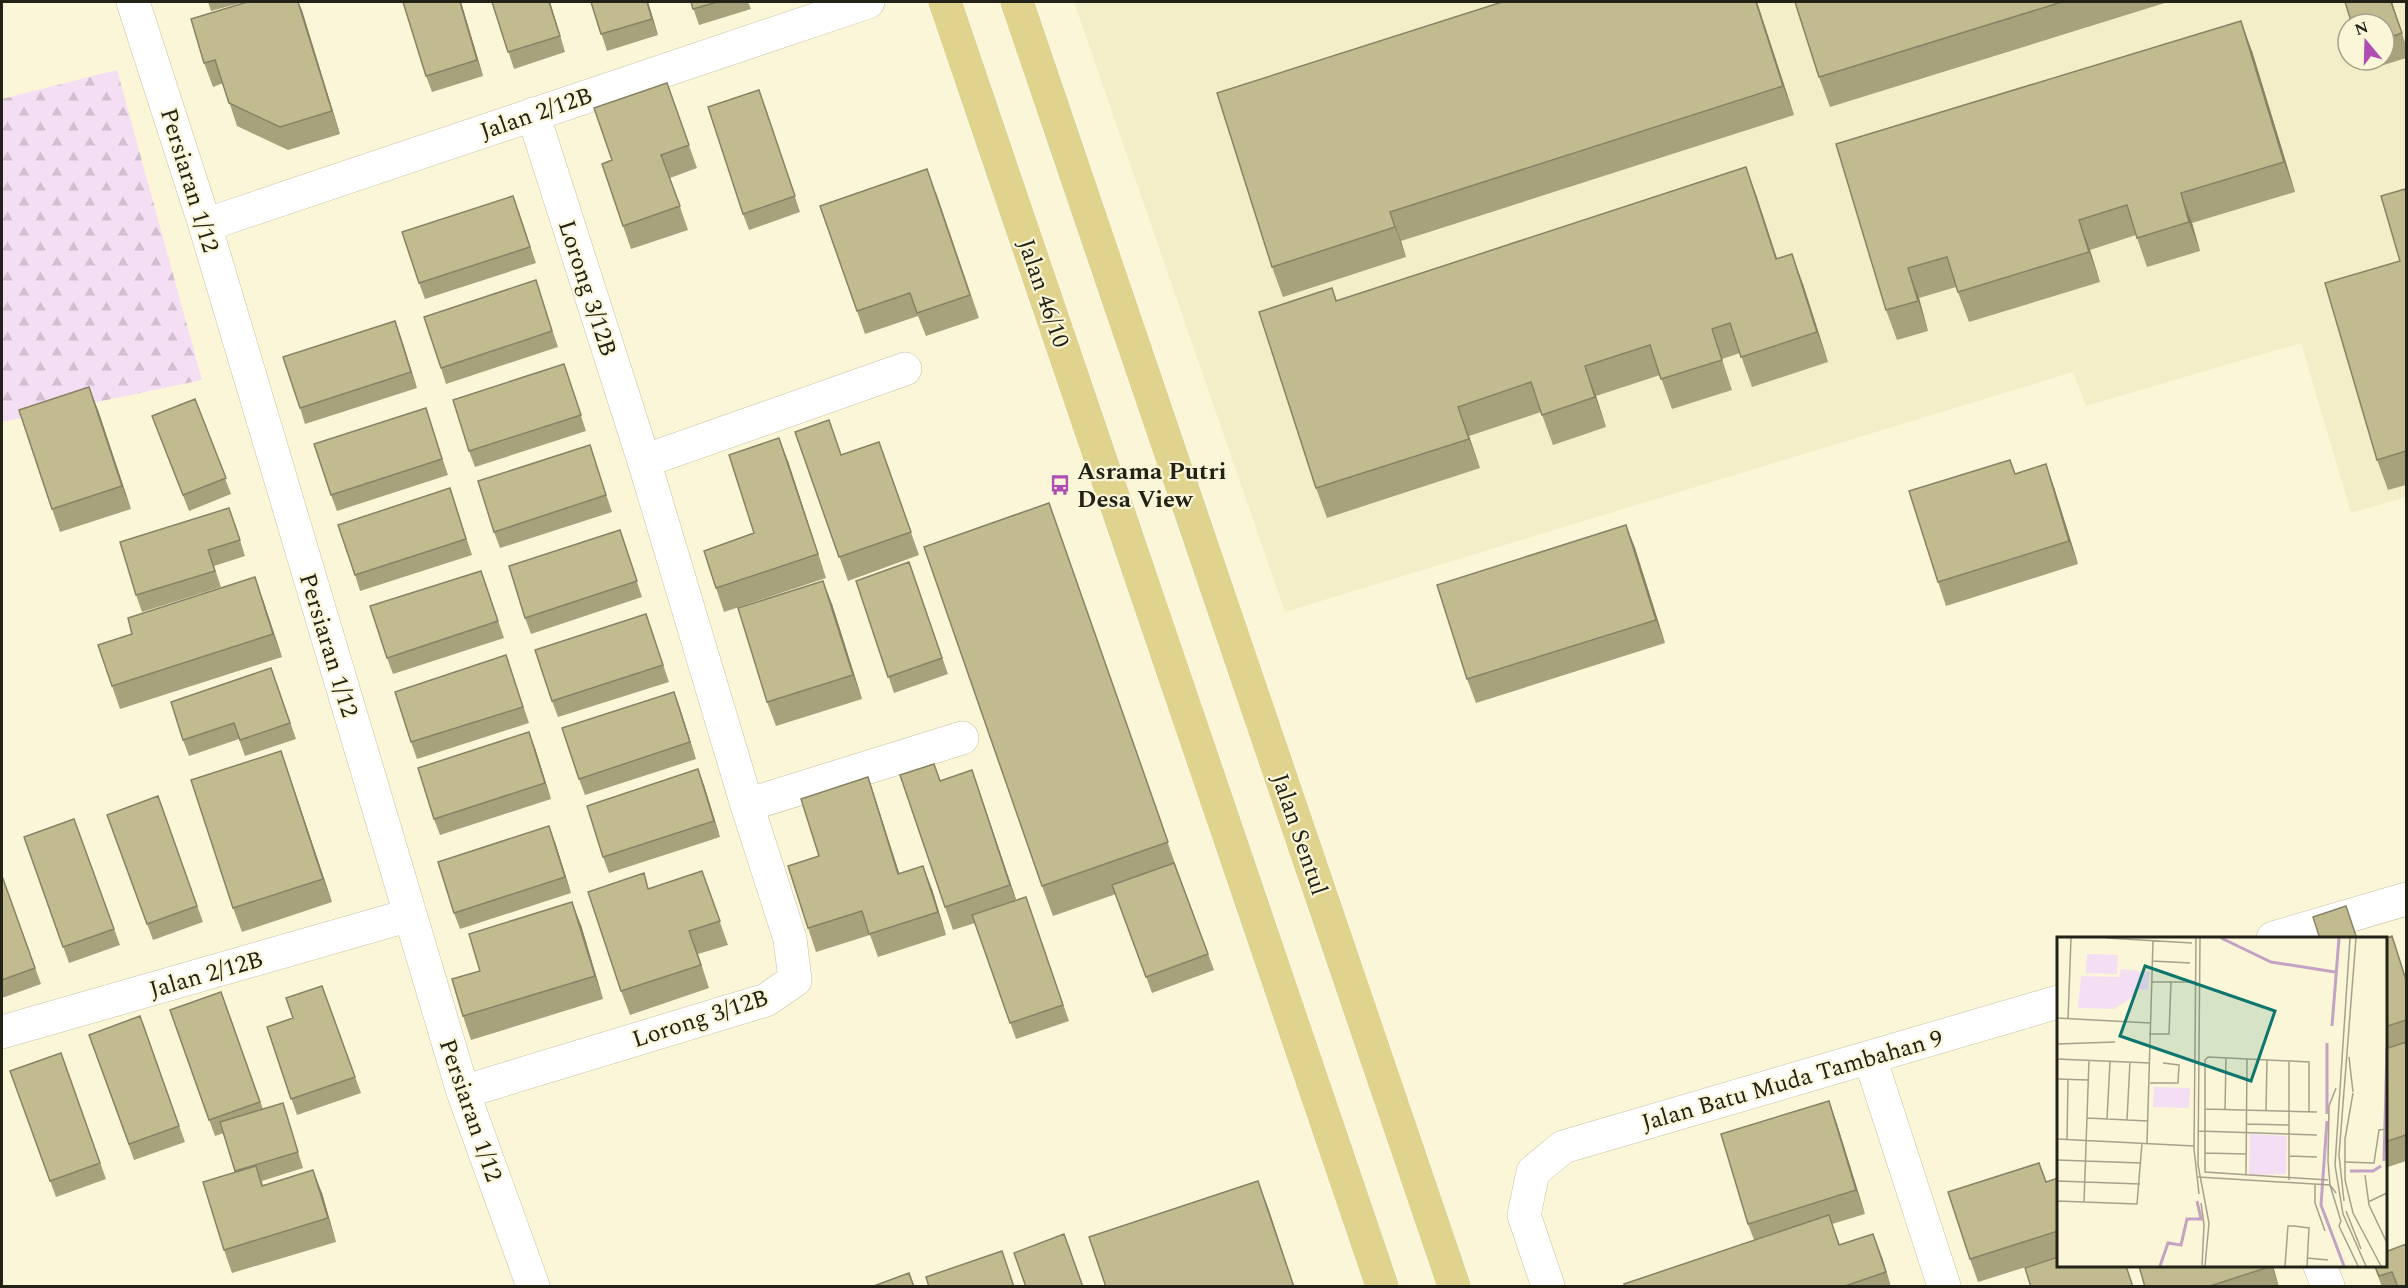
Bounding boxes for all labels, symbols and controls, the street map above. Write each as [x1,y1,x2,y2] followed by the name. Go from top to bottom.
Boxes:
[2336,12,2396,72] north arrow
[2351,15,2372,42] text: N
[475,78,597,150] street label: Jalan 2/12B
[150,104,228,257] street label: Persiaran 1/12
[548,216,626,361] street label: Lorong 3/12B
[1008,234,1078,353] street label: Jalan 46/10
[1077,454,1227,518] place label: Asrama Putri Desa View
[1048,473,1072,497] bus stop icon: Asrama Putri Desa View
[289,569,367,722] street label: Persiaran 1/12
[1261,768,1337,900] street label: Jalan Sentul
[2057,937,2387,1267] inset map
[145,942,267,1008] street label: Jalan 2/12B
[628,980,773,1058] street label: Lorong 3/12B
[1637,1021,1947,1141] street label: Jalan Batu Muda Tambahan 9
[429,1034,511,1187] street label: Persiaran 1/12

